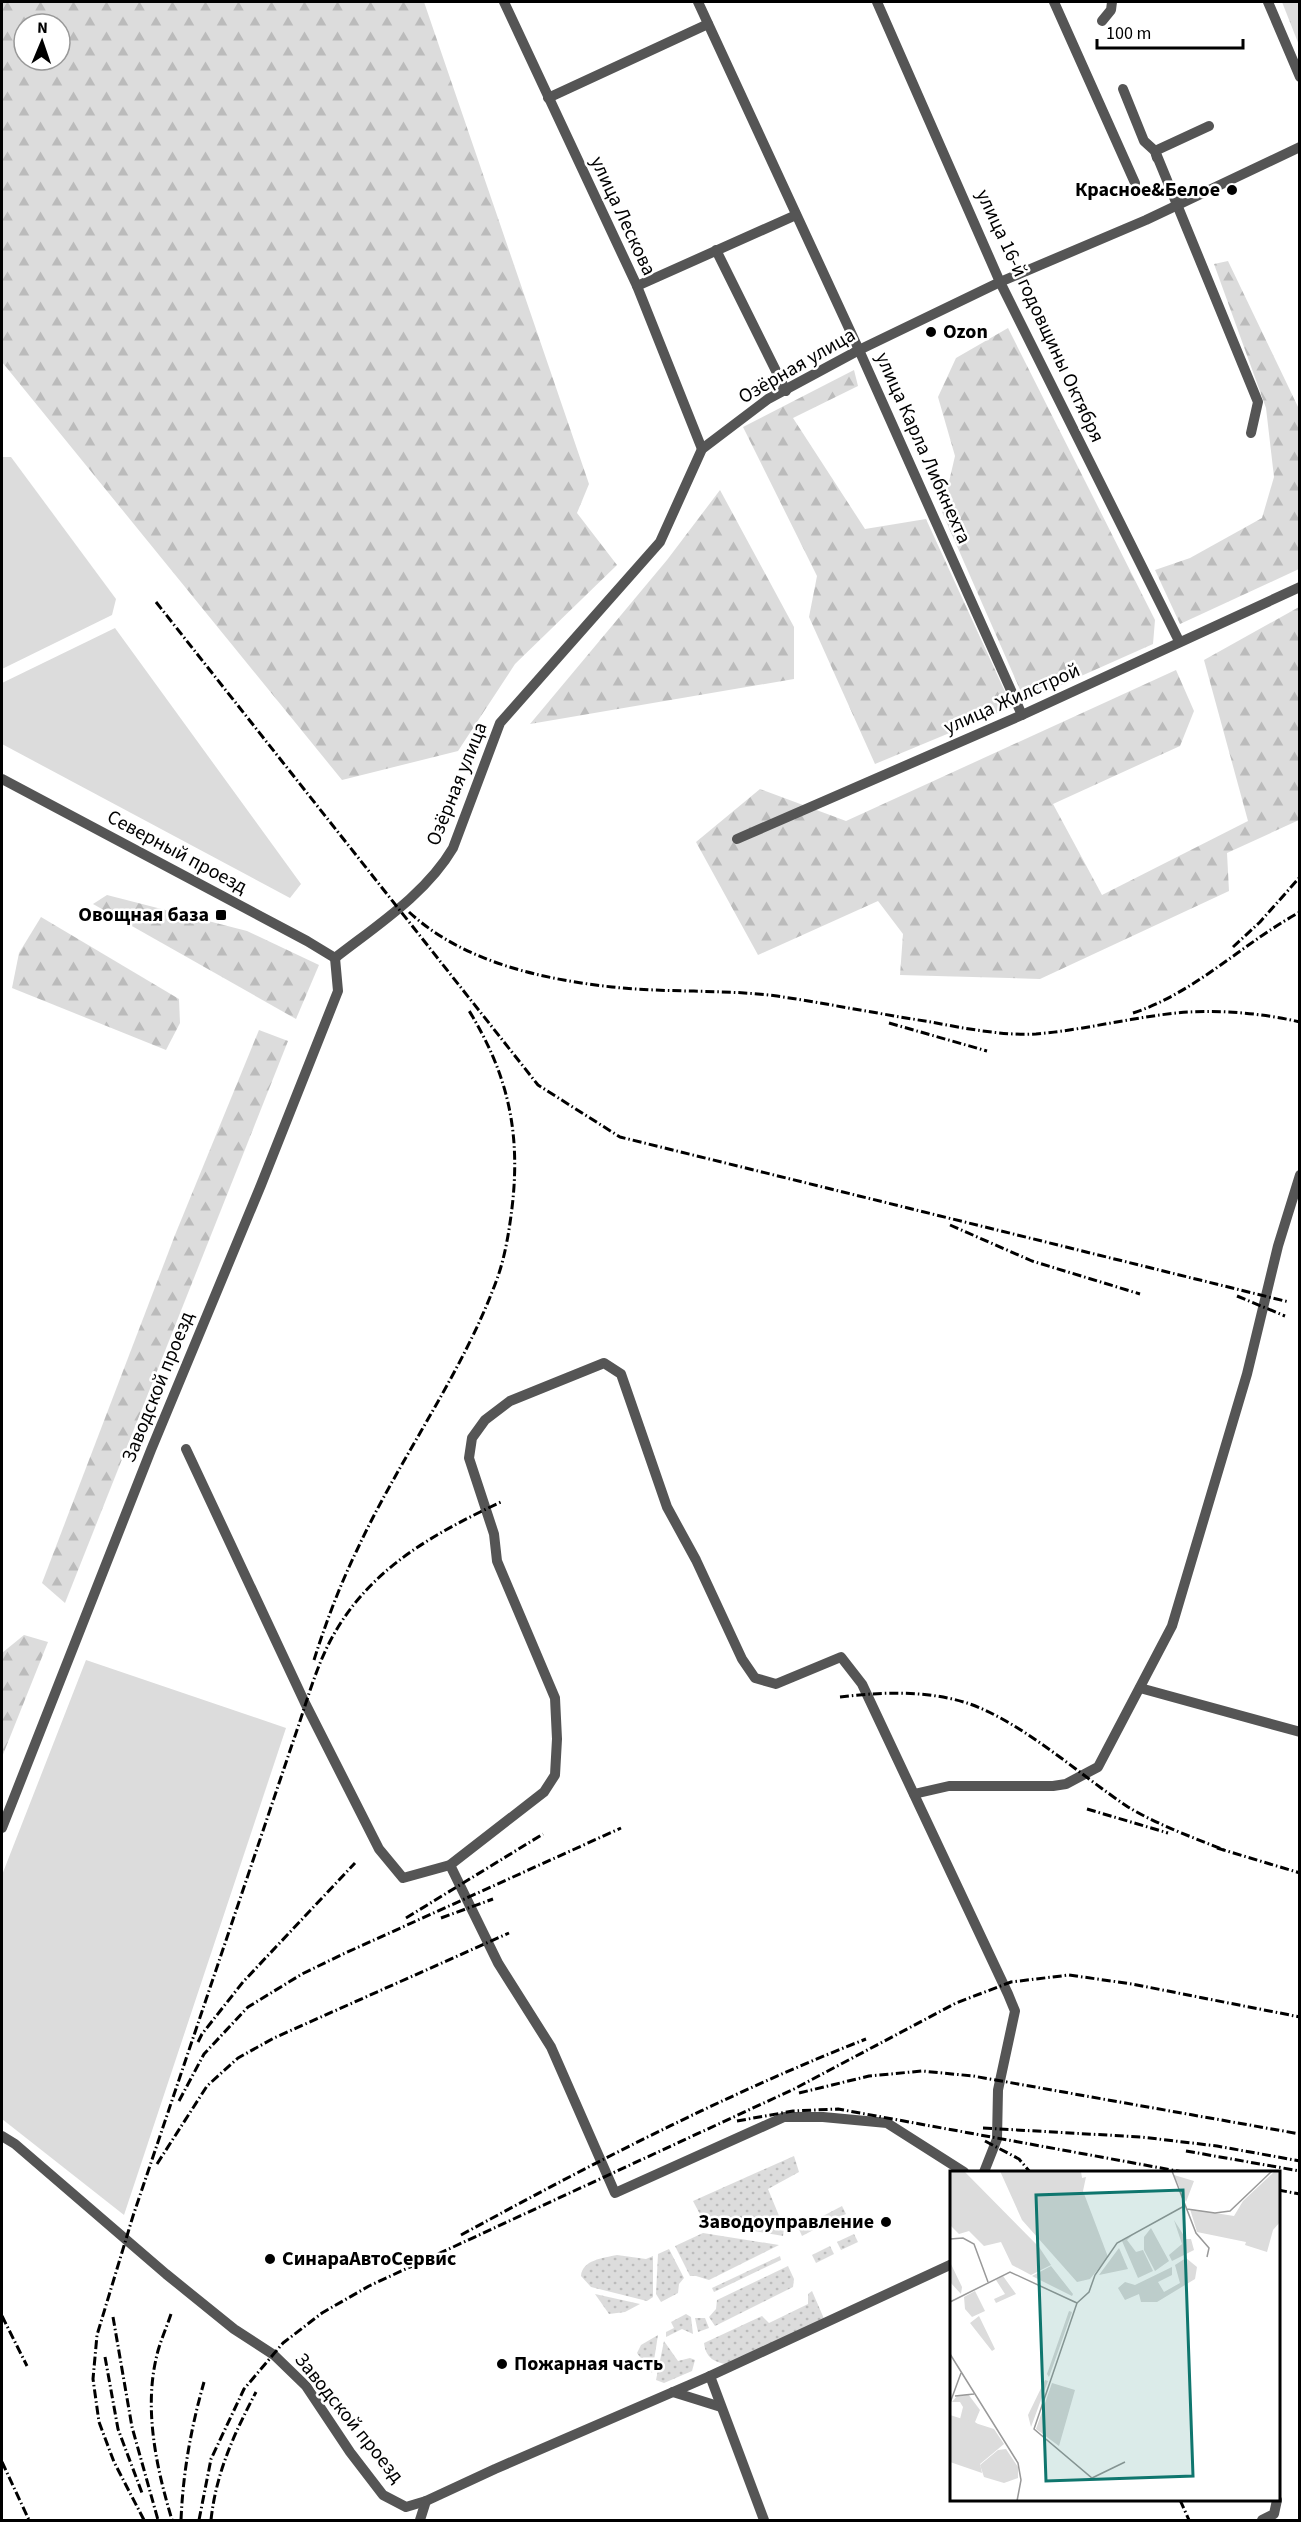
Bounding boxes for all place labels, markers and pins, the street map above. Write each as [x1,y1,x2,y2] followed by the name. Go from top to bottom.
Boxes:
[1075,176,1220,204] place label: Красное&Белое
[1225,183,1239,197] marker: Красное&Белое
[943,318,988,346] place label: Ozon
[924,325,938,339] marker: Ozon
[78,901,209,929] place label: Овощная база
[214,908,228,922] marker: Овощная база
[698,2208,874,2236] place label: Заводоуправление
[879,2215,893,2229] marker: Заводоуправление
[282,2245,456,2273] place label: СинараАвтоСервис
[263,2252,277,2266] marker: СинараАвтоСервис
[514,2350,663,2378] place label: Пожарная часть
[495,2357,509,2371] marker: Пожарная часть

